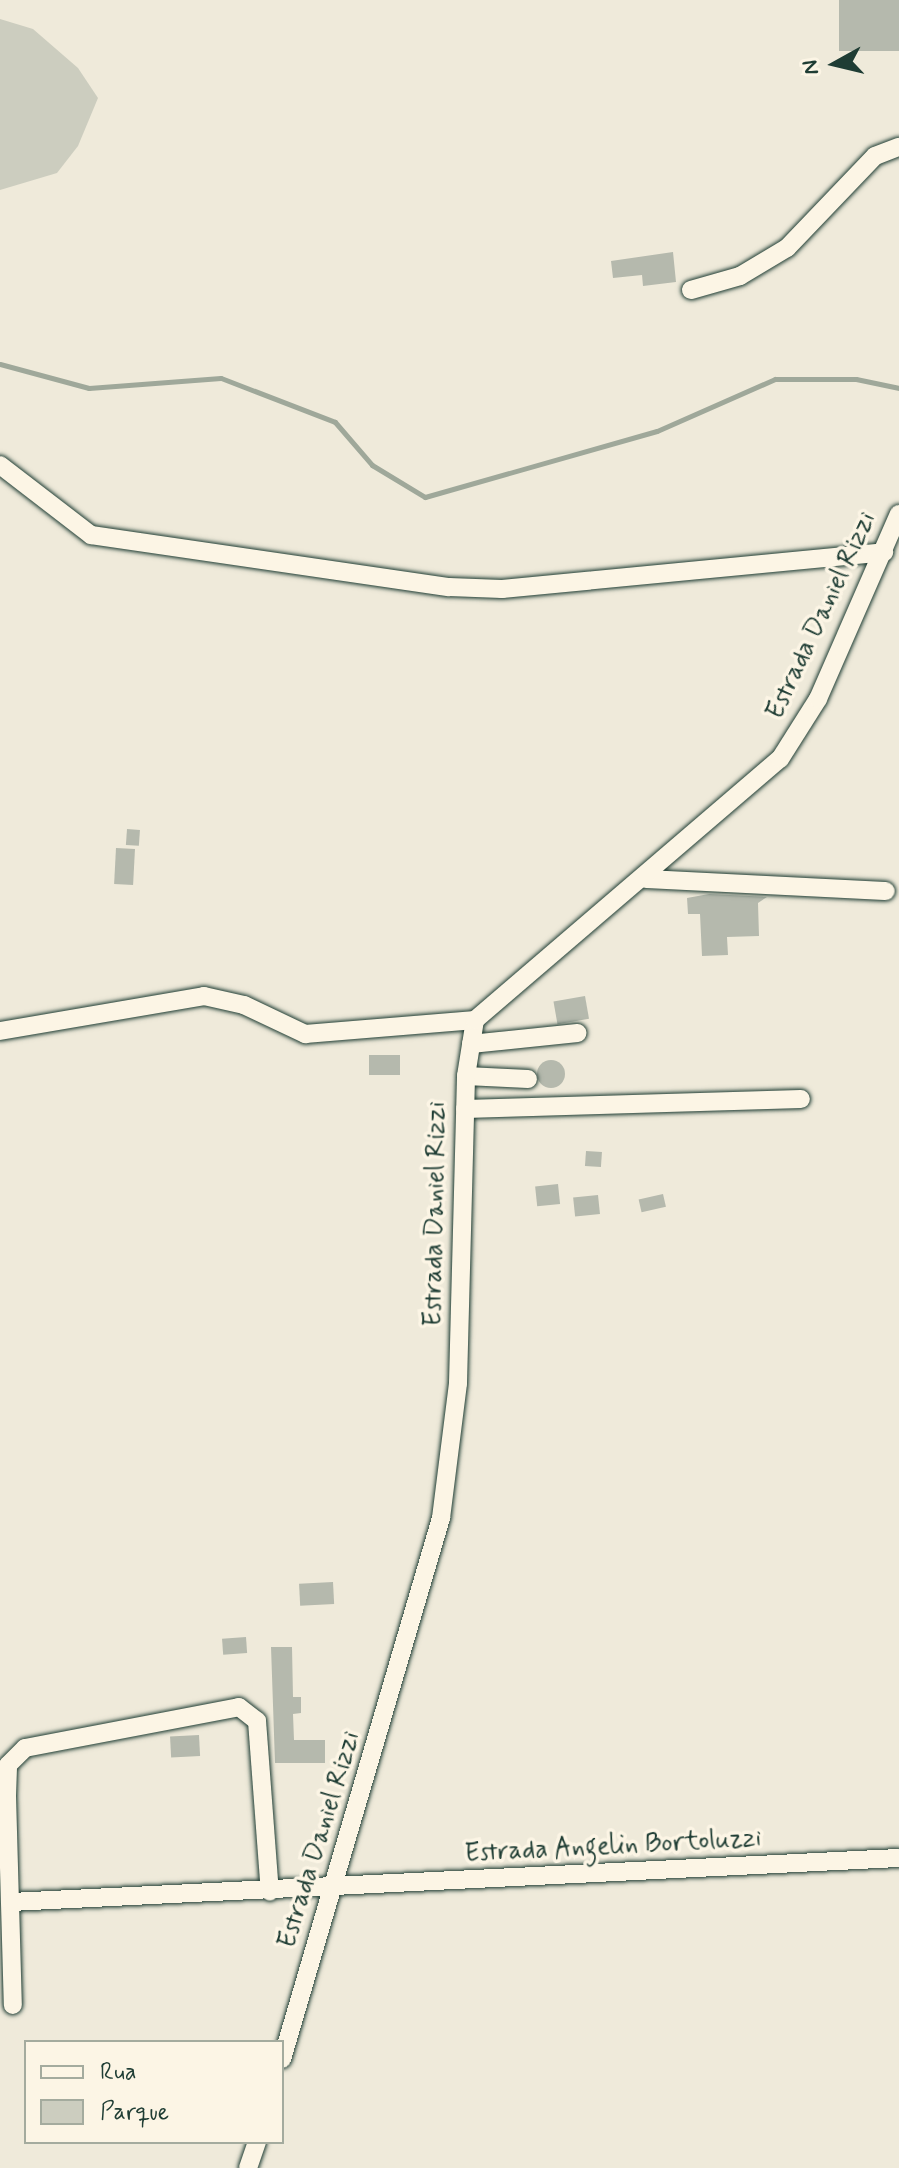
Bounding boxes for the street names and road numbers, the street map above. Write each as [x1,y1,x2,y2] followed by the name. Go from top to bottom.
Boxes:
[761,509,883,723] street label: Estrada Daniel Rizzi
[418,1103,454,1325] street label: Estrada Daniel Rizzi
[273,1730,367,1950] street label: Estrada Daniel Rizzi
[466,1824,760,1870] street label: Estrada Angelin Bortoluzzi

